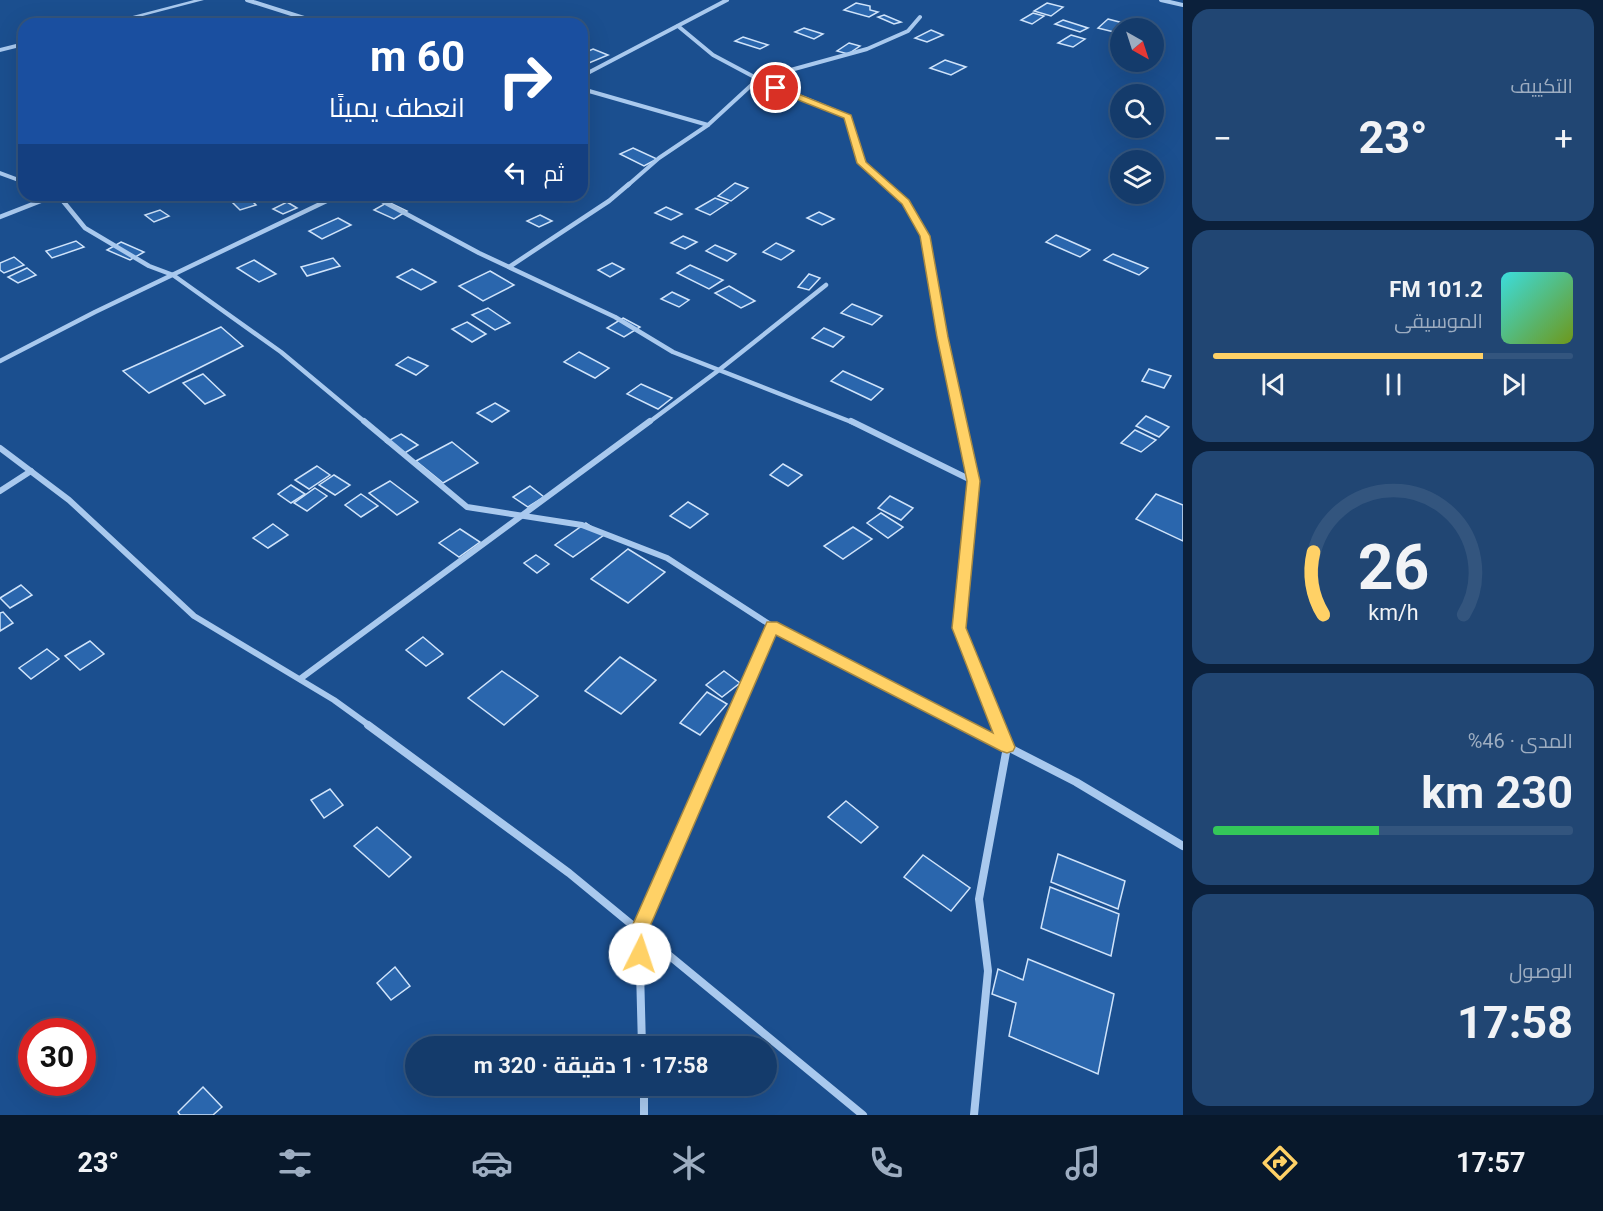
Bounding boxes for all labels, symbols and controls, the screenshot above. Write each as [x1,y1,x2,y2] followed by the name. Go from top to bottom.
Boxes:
[1110,18,1164,72] north arrow
[1110,18,1164,204] map controls
[370,32,465,81] text: 60 m
[486,42,564,120] icon: right
[750,62,801,113] pin
[759,71,792,104] icon: arrive
[1510,74,1573,98] text: التكييف
[1110,84,1164,138] button: search
[329,92,465,124] text: انعطف يمينًا
[1358,111,1428,164] text: 23°
[1213,119,1232,158] text: −
[1554,119,1573,158] text: +
[1110,150,1164,204] button: layers
[499,156,532,189] icon: left
[544,161,564,186] text: ثم
[1389,277,1483,302] text: 101.2 FM
[1394,309,1483,333] text: الموسيقى
[1257,368,1290,401] icon: previous
[1377,368,1410,401] icon: pause
[1497,368,1530,401] icon: next
[1357,531,1429,604] text: 26
[1368,600,1418,625] text: km/h
[1468,729,1573,753] text: المدى · 46%
[1421,766,1573,819] text: 230 km
[608,922,672,986] position arrow
[1509,959,1573,983] text: الوصول
[1457,996,1573,1049] text: 17:58
[18,1018,96,1096] speed limit sign: 30
[474,1053,708,1078] text: 17:58 · 1 دقيقة · 320 m
[274,1142,316,1184] icon: filters
[471,1142,513,1184] icon: car
[668,1142,710,1184] icon: climate
[865,1142,907,1184] icon: phone
[1062,1142,1104,1184] icon: music
[1259,1142,1301,1184] icon: directions
[78,1147,119,1179] text: 23°
[1456,1147,1526,1179] text: 17:57

